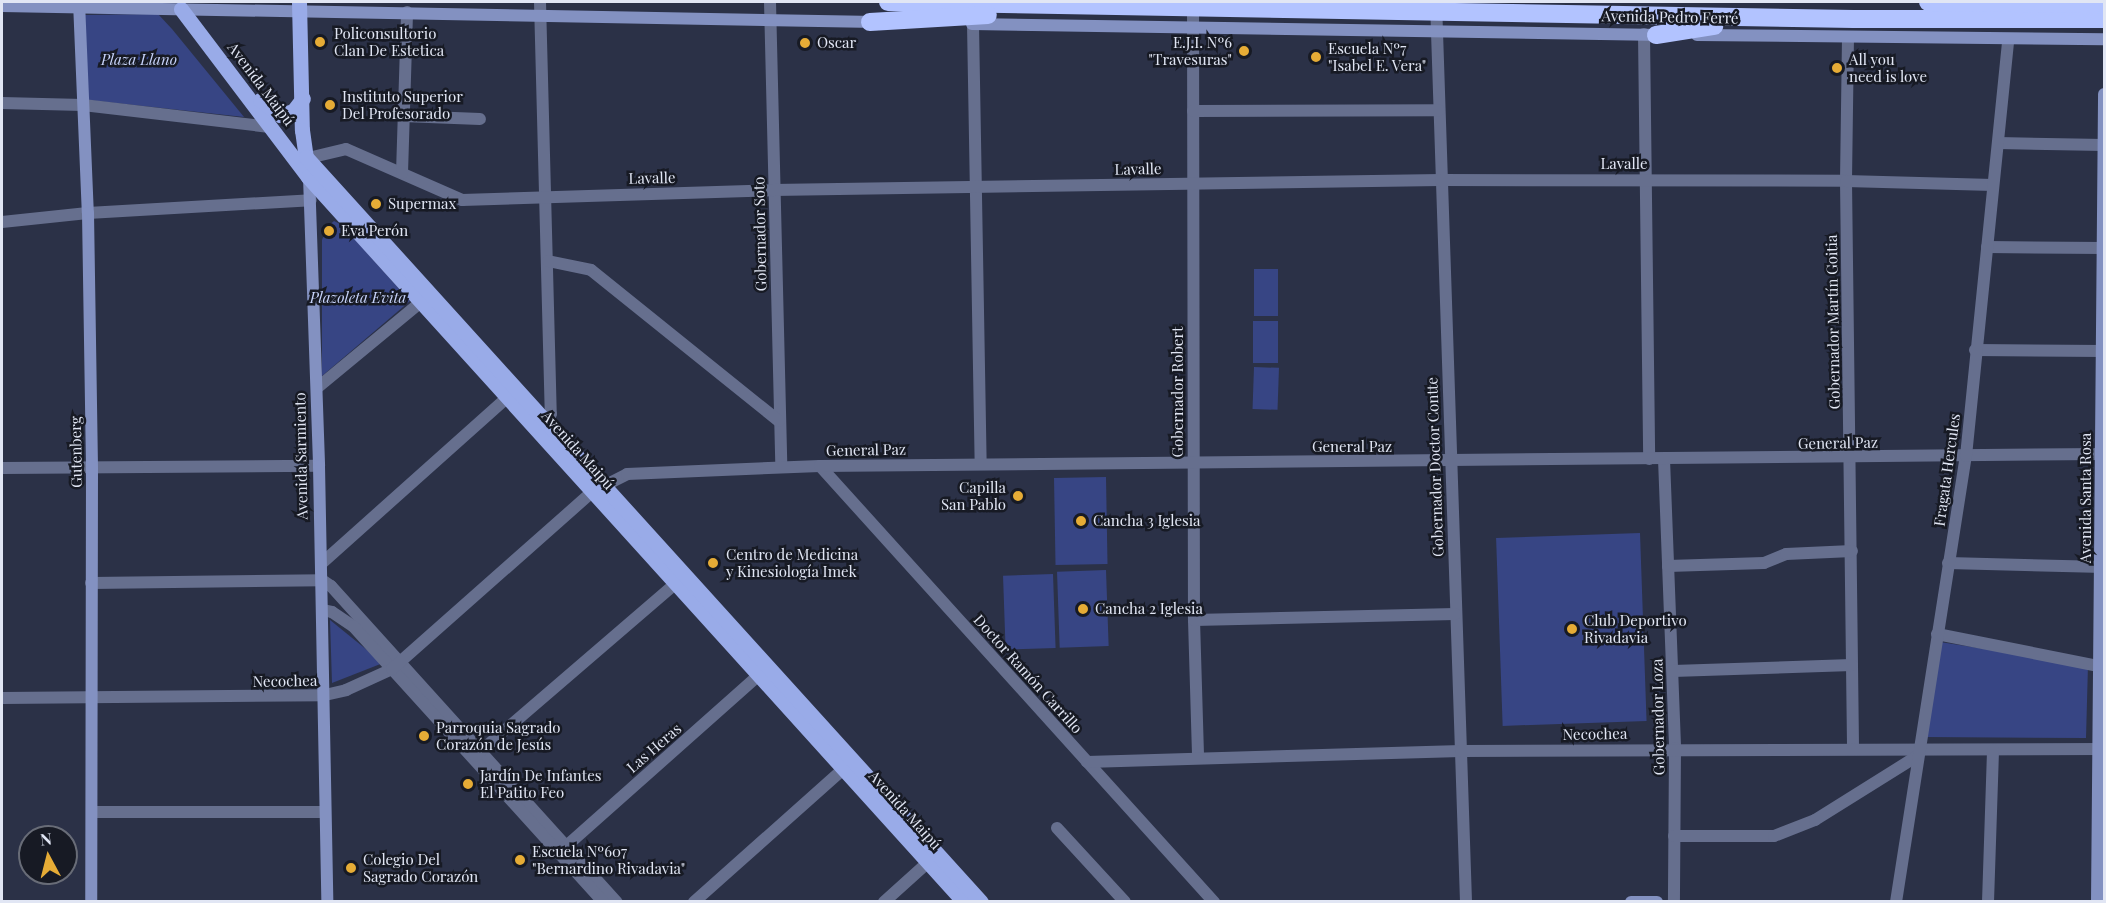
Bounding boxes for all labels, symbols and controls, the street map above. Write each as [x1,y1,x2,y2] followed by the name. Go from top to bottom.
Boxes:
[1601,7,1739,27] street label: Avenida Pedro Ferré
[334,24,444,59] place label: Policonsultorio Clan De Estetica
[311,33,329,51] marker: Policonsultorio Clan De Estetica
[1149,33,1232,68] place label: E.J.I. Nº6 "Travesuras"
[817,34,856,52] place label: Oscar
[798,36,812,50] marker: Oscar
[224,39,298,129] street label: Avenida Maipú
[1328,39,1427,74] place label: Escuela Nº7 "Isabel E. Vera"
[1237,44,1251,58] marker: E.J.I. Nº6 "Travesuras"
[1309,50,1323,64] marker: Escuela Nº7 "Isabel E. Vera"
[1849,50,1927,85] place label: All you need is love
[101,51,177,69] park label: Plaza Llano
[1830,61,1844,75] marker: All you need is love
[342,87,463,122] place label: Instituto Superior Del Profesorado
[323,98,337,112] marker: Instituto Superior Del Profesorado
[1601,155,1647,173] street label: Lavalle
[1114,160,1162,178] street label: Lavalle
[628,169,676,187] street label: Lavalle
[750,176,770,292] street label: Gobernador Soto
[388,195,456,213] place label: Supermax
[369,197,383,211] marker: Supermax
[341,222,408,240] place label: Eva Perón
[322,224,336,238] marker: Eva Perón
[1822,234,1844,410] street label: Gobernador Martín Goitia
[310,289,406,307] park label: Plazoleta Evita
[1169,326,1187,458] street label: Gobernador Robert
[1423,376,1447,558] street label: Gobernador Doctor Contte
[291,392,311,520] street label: Avenida Sarmiento
[538,407,618,493] street label: Avenida Maipú
[1930,412,1964,528] street label: Fragata Hercules
[66,416,86,488] street label: Gutenberg
[1798,433,1878,453] street label: General Paz
[2077,433,2095,563] street label: Avenida Santa Rosa
[1312,438,1392,456] street label: General Paz
[826,440,906,460] street label: General Paz
[941,478,1006,513] place label: Capilla San Pablo
[1011,489,1025,503] marker: Capilla San Pablo
[1093,512,1201,530] place label: Cancha 3 Iglesia
[1074,514,1088,528] marker: Cancha 3 Iglesia
[726,545,858,580] place label: Centro de Medicina y Kinesiología Imek
[704,554,722,572] marker: Centro de Medicina y Kinesiología Imek
[1095,600,1203,618] place label: Cancha 2 Iglesia
[1076,602,1090,616] marker: Cancha 2 Iglesia
[970,611,1086,737] street label: Doctor Ramón Carrillo
[1584,611,1687,646] place label: Club Deportivo Rivadavia
[1565,622,1579,636] marker: Club Deportivo Rivadavia
[1648,658,1668,776] street label: Gobernador Loza
[253,671,317,691] street label: Necochea
[436,718,561,753] place label: Parroquia Sagrado Corazón de Jesús
[623,719,685,777] street label: Las Heras
[1563,724,1627,744] street label: Necochea
[417,729,431,743] marker: Parroquia Sagrado Corazón de Jesús
[480,766,601,801] place label: Jardín De Infantes El Patito Feo
[865,767,945,853] street label: Avenida Maipú
[461,777,475,791] marker: Jardín De Infantes El Patito Feo
[18,825,78,885] north arrow
[39,827,53,850] text: N
[532,842,685,877] place label: Escuela Nº607 "Bernardino Rivadavia"
[363,850,478,885] place label: Colegio Del Sagrado Corazón
[513,853,527,867] marker: Escuela Nº607 "Bernardino Rivadavia"
[344,861,358,875] marker: Colegio Del Sagrado Corazón

